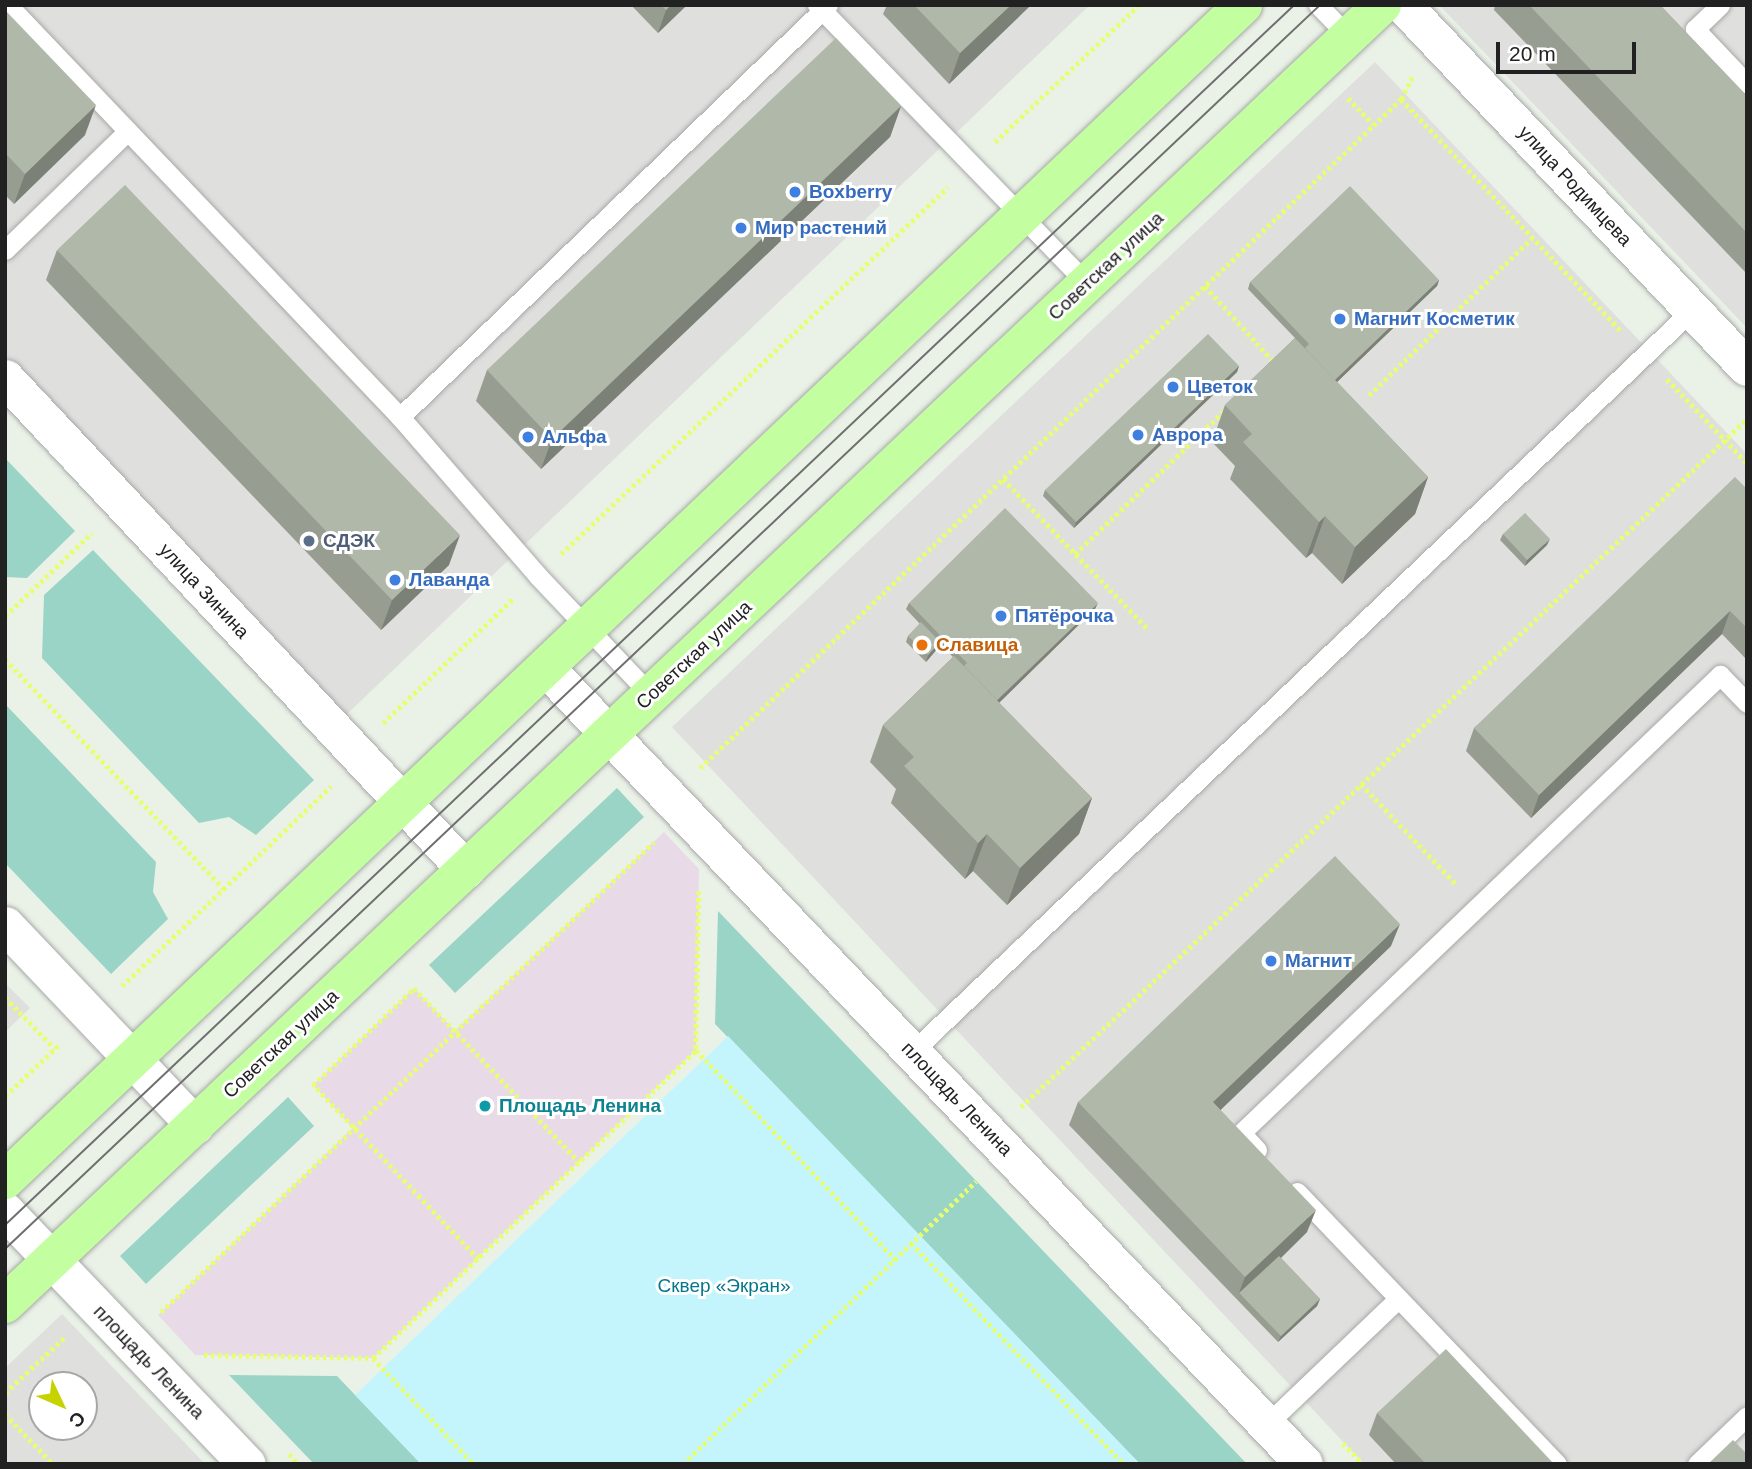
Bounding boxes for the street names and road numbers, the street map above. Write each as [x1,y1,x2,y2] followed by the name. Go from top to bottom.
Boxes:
[1513,121,1637,251] street label: улица Родимцева
[1044,207,1168,325] street label: Советская улица
[154,539,254,643] street label: улица Зинина
[632,596,756,714] street label: Советская улица
[219,985,343,1103] street label: Советская улица
[897,1037,1017,1161] street label: площадь Ленина
[89,1300,209,1424] street label: площадь Ленина

